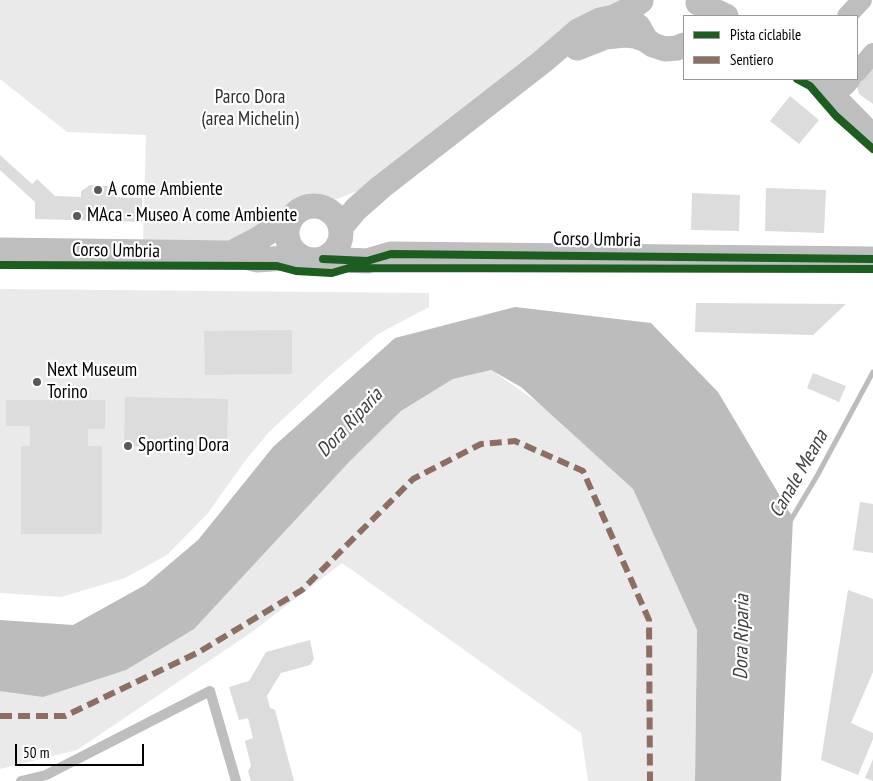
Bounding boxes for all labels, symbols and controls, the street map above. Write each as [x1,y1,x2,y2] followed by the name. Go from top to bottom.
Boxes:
[683,15,858,80] legend
[730,25,801,44] text: Pista ciclabile
[730,50,773,69] text: Sentiero
[201,87,299,131] park label: Parco Dora (area Michelin)
[108,179,223,201] place label: A come Ambiente
[92,184,104,196] marker: A come Ambiente
[87,205,297,227] place label: MAca - Museo A come Ambiente
[71,210,83,222] marker: MAca - Museo A come Ambiente
[553,228,641,252] street label: Corso Umbria
[72,239,160,263] street label: Corso Umbria
[47,360,137,404] place label: Next Museum Torino
[31,376,43,388] marker: Next Museum Torino
[312,384,388,462] water label: Dora Riparia
[764,426,834,522] water label: Canale Meana
[138,435,229,457] place label: Sporting Dora
[122,440,134,452] marker: Sporting Dora
[729,594,755,680] water label: Dora Riparia
[18,734,146,766] scale bar
[23,743,49,762] text: 50 m

